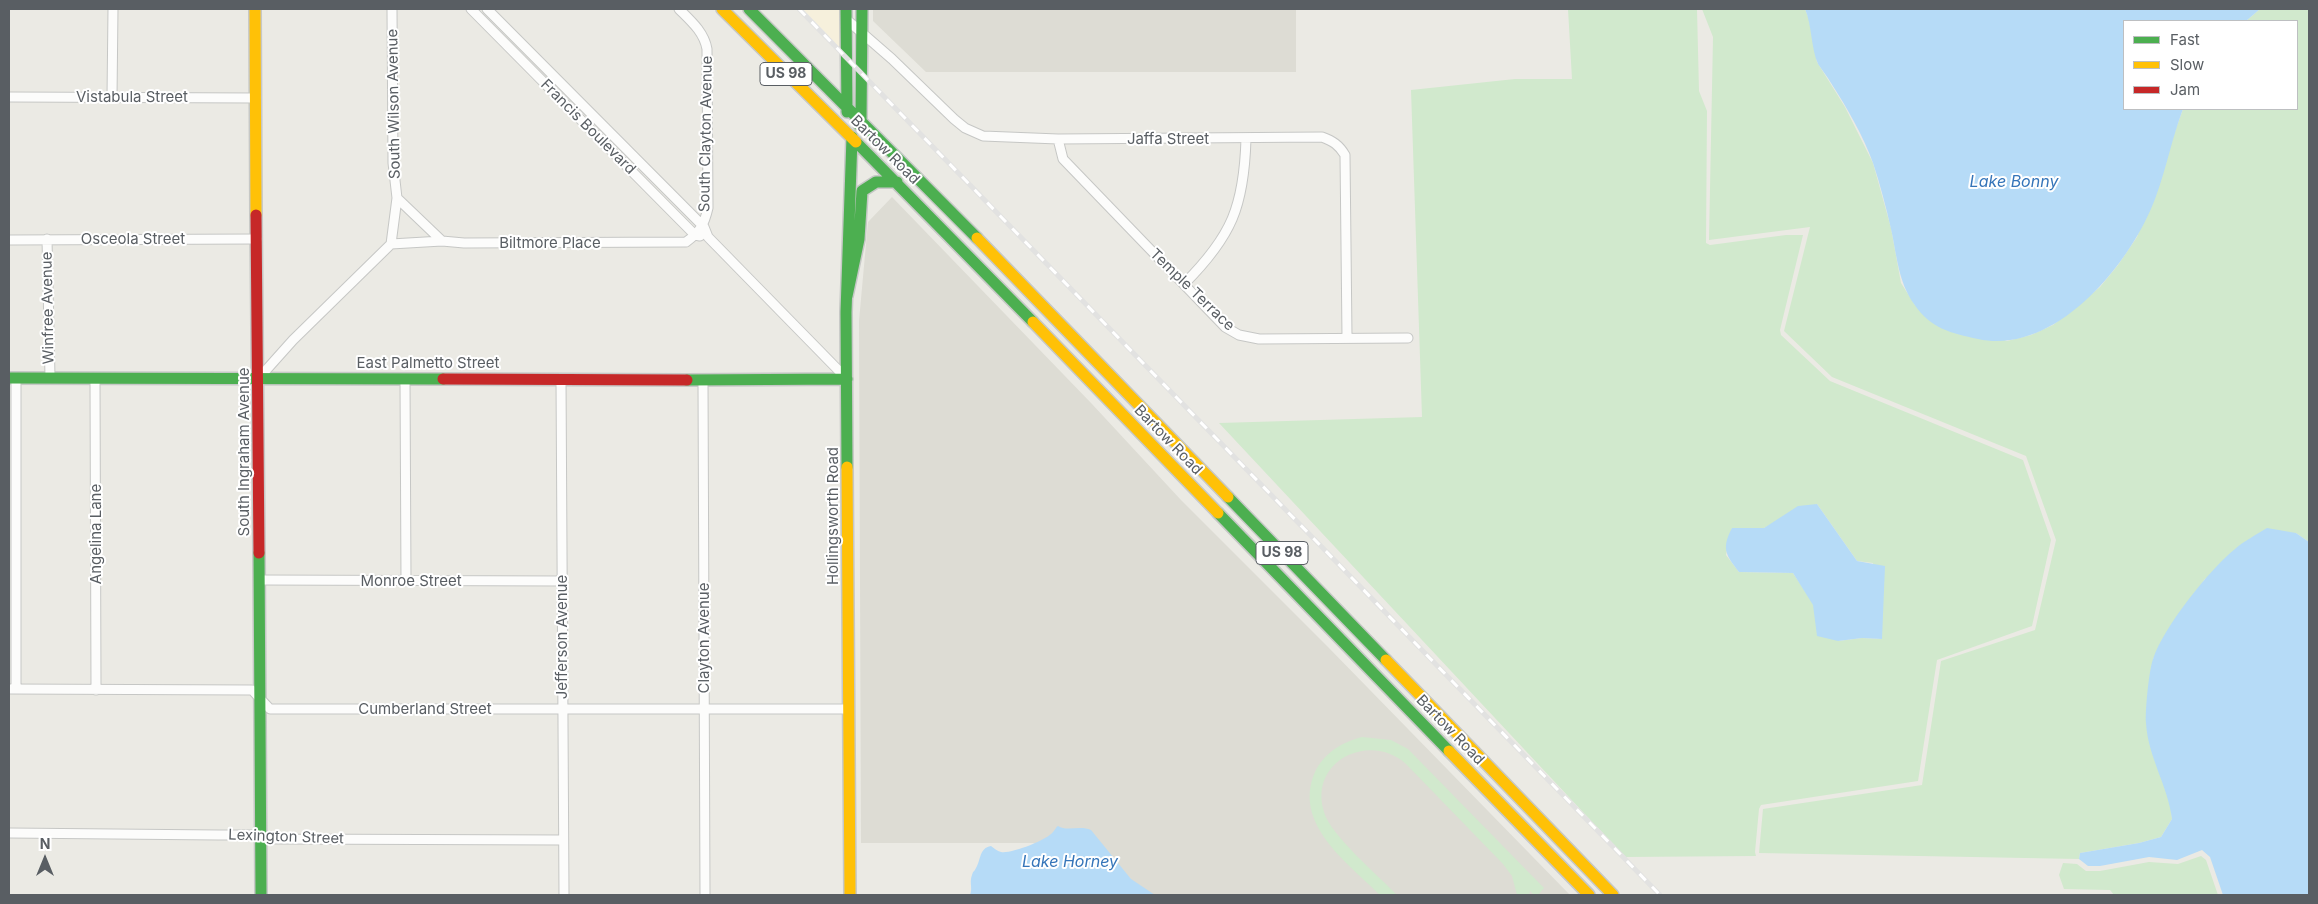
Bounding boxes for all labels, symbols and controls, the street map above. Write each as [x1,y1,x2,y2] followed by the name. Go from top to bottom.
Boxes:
[2123,20,2298,110] legend
[384,29,404,179] street label: South Wilson Avenue
[2170,30,2200,49] text: Fast
[2170,55,2204,74] text: Slow
[696,56,716,212] street label: South Clayton Avenue
[760,62,812,86] road number: US 98
[537,76,639,178] street label: Francis Boulevard
[2170,80,2200,99] text: Jam
[76,88,188,106] street label: Vistabula Street
[847,112,923,188] street label: Bartow Road
[1127,130,1209,148] street label: Jaffa Street
[1970,172,2058,192] water label: Lake Bonny
[81,230,185,248] street label: Osceola Street
[499,234,601,252] street label: Biltmore Place
[1146,245,1238,335] street label: Temple Terrace
[38,252,58,364] street label: Winfree Avenue
[357,354,499,372] street label: East Palmetto Street
[235,368,253,536] street label: South Ingraham Avenue
[1130,401,1206,479] street label: Bartow Road
[824,447,842,585] street label: Hollingsworth Road
[87,484,105,584] street label: Angelina Lane
[1256,542,1308,564] road number: US 98
[360,572,462,590] street label: Monroe Street
[553,575,571,699] street label: Jefferson Avenue
[695,583,713,693] street label: Clayton Avenue
[1412,691,1488,769] street label: Bartow Road
[358,700,492,718] street label: Cumberland Street
[228,826,344,848] street label: Lexington Street
[20,834,70,884] north arrow
[40,835,50,852] text: N
[1022,852,1118,872] water label: Lake Horney

